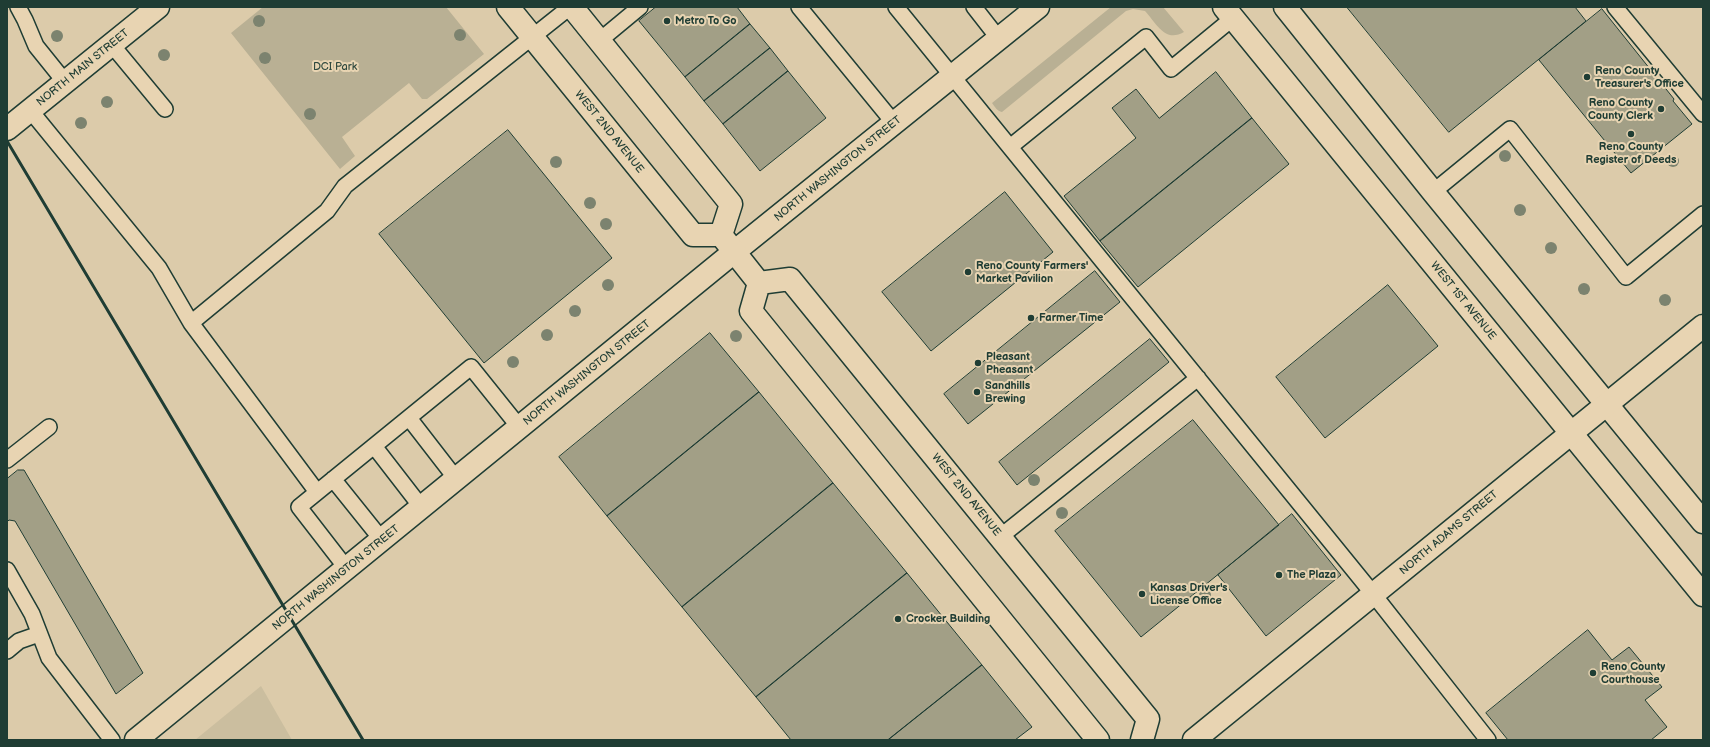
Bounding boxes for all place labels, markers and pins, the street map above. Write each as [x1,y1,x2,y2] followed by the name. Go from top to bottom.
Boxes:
[675,14,736,28] place label: Metro To Go
[662,16,672,26] marker: Metro To Go
[1595,64,1684,90] place label: Reno County Treasurer's Office
[1582,72,1592,82] marker: Reno County Treasurer's Office
[1588,96,1653,122] place label: Reno County County Clerk
[1656,104,1666,114] marker: Reno County County Clerk
[1626,129,1636,139] marker: Reno County Register of Deeds
[1586,140,1676,166] place label: Reno County Register of Deeds
[976,259,1088,285] place label: Reno County Farmers' Market Pavilion
[963,267,973,277] marker: Reno County Farmers' Market Pavilion
[1039,311,1103,325] place label: Farmer Time
[1026,313,1036,323] marker: Farmer Time
[986,350,1033,376] place label: Pleasant Pheasant
[973,358,983,368] marker: Pleasant Pheasant
[985,379,1030,405] place label: Sandhills Brewing
[972,387,982,397] marker: Sandhills Brewing
[1287,568,1336,582] place label: The Plaza
[1274,570,1284,580] marker: The Plaza
[1150,581,1227,607] place label: Kansas Driver's License Office
[1137,589,1147,599] marker: Kansas Driver's License Office
[906,612,990,626] place label: Crocker Building
[893,614,903,624] marker: Crocker Building
[1601,660,1665,686] place label: Reno County Courthouse
[1588,668,1598,678] marker: Reno County Courthouse

